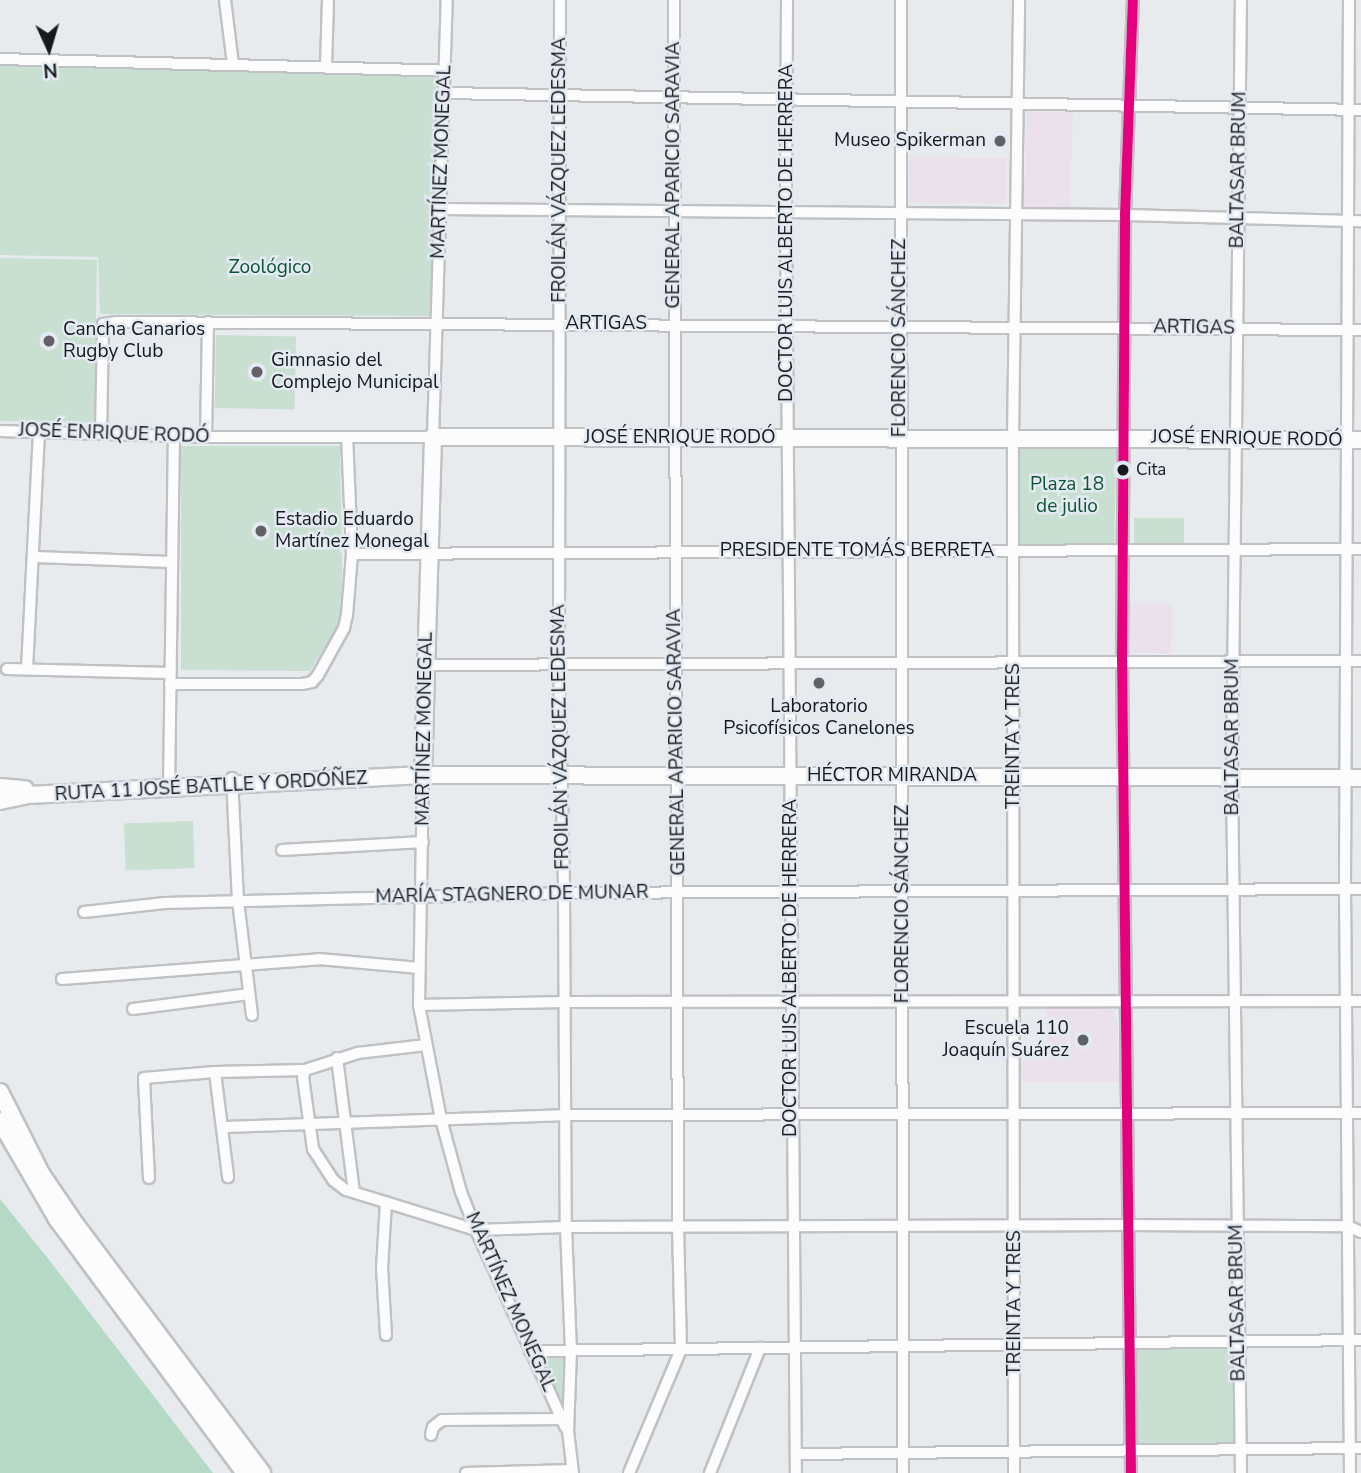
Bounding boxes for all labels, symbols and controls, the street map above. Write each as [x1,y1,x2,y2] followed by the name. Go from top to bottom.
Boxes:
[14,14,84,84] north arrow
[549,37,571,303] street label: FROILÁN VÁZQUEZ LEDESMA
[663,41,685,309] street label: GENERAL APARICIO SARAVIA
[42,56,58,83] text: N
[776,64,798,402] street label: DOCTOR LUIS ALBERTO DE HERRERA
[427,65,457,259] street label: MARTÍNEZ MONEGAL
[1226,91,1252,249] street label: BALTASAR BRUM
[834,130,986,152] place label: Museo Spikerman
[992,133,1008,149] marker: Museo Spikerman
[889,239,911,437] street label: FLORENCIO SÁNCHEZ
[229,257,311,279] park label: Zoológico
[565,313,647,335] street label: ARTIGAS
[1153,316,1235,340] street label: ARTIGAS
[63,319,205,363] place label: Cancha Canarios Rugby Club
[41,333,57,349] marker: Cancha Canarios Rugby Club
[271,350,439,394] place label: Gimnasio del Complejo Municipal
[249,364,265,380] marker: Gimnasio del Complejo Municipal
[18,419,210,449] street label: JOSÉ ENRIQUE RODÓ
[1151,426,1343,452] street label: JOSÉ ENRIQUE RODÓ
[584,427,776,449] street label: JOSÉ ENRIQUE RODÓ
[1136,460,1166,480] place label: Cita
[1116,463,1130,477] marker: Cita
[1030,474,1104,518] park label: Plaza 18 de julio
[275,509,429,553] place label: Estadio Eduardo Martínez Monegal
[253,523,269,539] marker: Estadio Eduardo Martínez Monegal
[720,540,994,562] street label: PRESIDENTE TOMÁS BERRETA
[547,604,575,870] street label: FROILÁN VÁZQUEZ LEDESMA
[663,608,691,876] street label: GENERAL APARICIO SARAVIA
[412,632,438,826] street label: MARTÍNEZ MONEGAL
[1222,659,1244,815] street label: BALTASAR BRUM
[1003,663,1025,809] street label: TREINTA Y TRES
[809,673,829,693] marker: Laboratorio Psicofísicos Canelones
[723,696,915,740] place label: Laboratorio Psicofísicos Canelones
[807,765,977,787] street label: HÉCTOR MIRANDA
[54,767,368,807] street label: RUTA 11 JOSÉ BATLLE Y ORDÓÑEZ
[780,799,802,1137] street label: DOCTOR LUIS ALBERTO DE HERRERA
[892,805,914,1003] street label: FLORENCIO SÁNCHEZ
[375,881,649,909] street label: MARÍA STAGNERO DE MUNAR
[942,1018,1069,1062] place label: Escuela 110 Joaquín Suárez
[1075,1032,1091,1048] marker: Escuela 110 Joaquín Suárez
[460,1209,560,1395] street label: MARTÍNEZ MONEGAL
[1225,1224,1251,1382] street label: BALTASAR BRUM
[1004,1230,1026,1376] street label: TREINTA Y TRES

